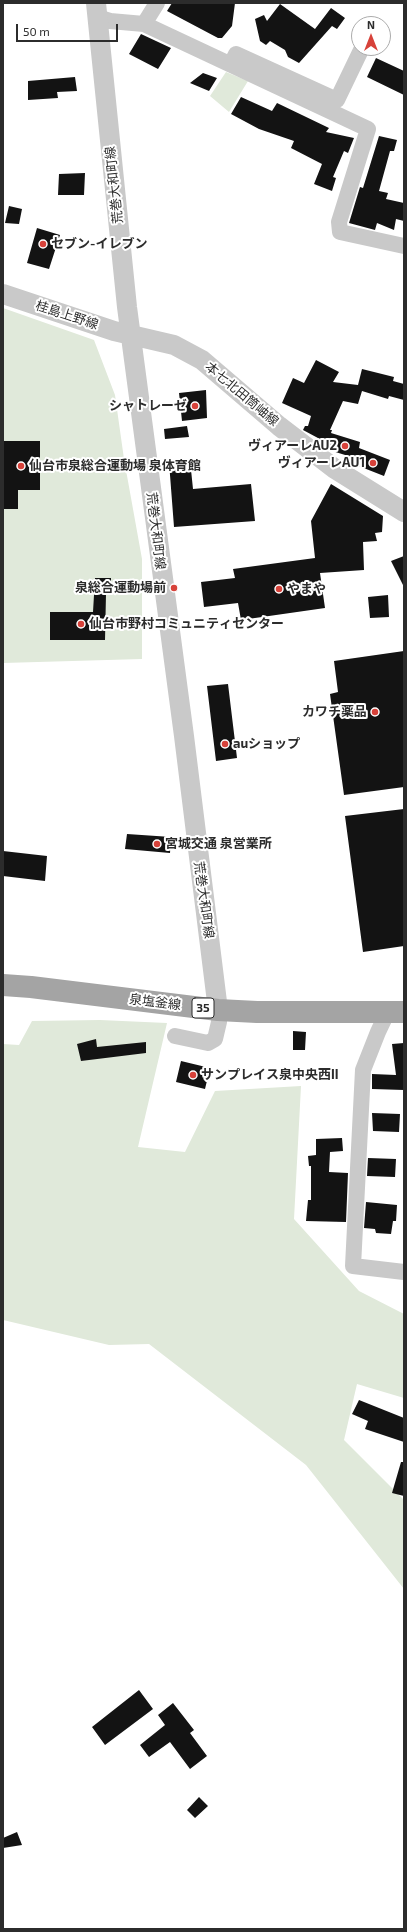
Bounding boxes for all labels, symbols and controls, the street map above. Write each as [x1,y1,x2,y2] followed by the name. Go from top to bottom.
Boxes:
[18,16,120,42] scale bar
[351,16,391,56] north arrow
[367,18,375,31] text: N
[23,24,50,38] text: 50 m
[102,145,126,225] street label: 荒巻大和町線
[51,236,147,252] place label: セブン-イレブン
[38,239,48,249] marker: セブン-イレブン
[34,298,100,332] street label: 桂島上野線
[202,359,282,429] street label: 本七北田筒岫線
[109,398,187,414] place label: シャトレーゼ
[190,401,200,411] marker: シャトレーゼ
[248,438,337,454] place label: ヴィアーレAU2
[340,441,350,451] marker: ヴィアーレAU2
[278,455,365,471] place label: ヴィアーレAU1
[29,458,201,474] place label: 仙台市泉総合運動場 泉体育館
[368,458,378,468] marker: ヴィアーレAU1
[16,461,26,471] marker: 仙台市泉総合運動場 泉体育館
[144,491,168,571] street label: 荒巻大和町線
[75,580,166,596] place label: 泉総合運動場前
[287,581,326,597] place label: やまや
[169,583,179,593] marker: 泉総合運動場前
[274,584,284,594] marker: やまや
[89,616,284,632] place label: 仙台市野村コミュニティセンター
[76,619,86,629] marker: 仙台市野村コミュニティセンター
[302,704,367,720] place label: カワチ薬品
[370,707,380,717] marker: カワチ薬品
[233,736,300,752] place label: auショップ
[220,739,230,749] marker: auショップ
[165,836,272,852] place label: 宮城交通 泉営業所
[152,839,162,849] marker: 宮城交通 泉営業所
[191,860,217,940] street label: 荒巻大和町線
[128,991,182,1013] street label: 泉塩釜線
[192,998,214,1018] road number: 35
[201,1067,339,1083] place label: サンプレイス泉中央西II
[188,1070,198,1080] marker: サンプレイス泉中央西II

